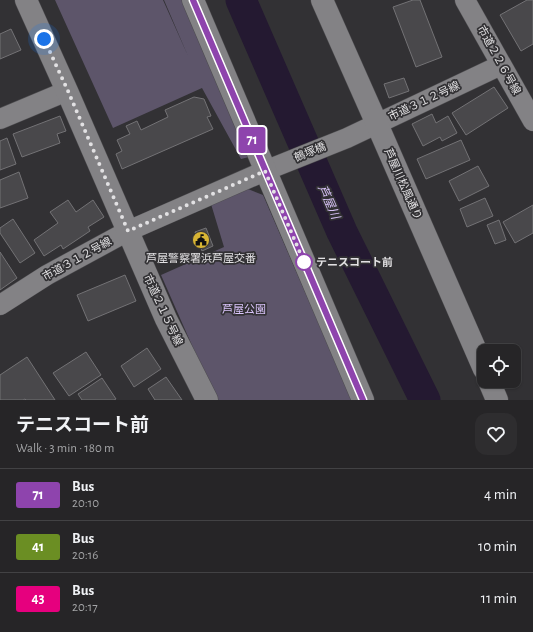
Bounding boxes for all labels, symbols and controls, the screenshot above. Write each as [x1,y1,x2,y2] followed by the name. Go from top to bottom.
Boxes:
[476,23,523,96] street label: 市道２２６号線
[34,29,54,49] your location
[386,79,461,122] street label: 市道３１２号線
[234,127,270,153] line badge: 71
[246,133,258,147] text: 71
[292,140,327,163] street label: 鵺塚橋
[382,146,425,221] street label: 芦屋川松風通り
[316,183,344,223] water label: 芦屋川
[191,230,211,250] public building icon: 芦屋警察署浜芦屋交番
[40,235,113,282] street label: 市道３１２号線
[146,252,256,264] place label: 芦屋警察署浜芦屋交番
[295,253,313,271] marker: テニスコート前
[316,256,393,268] place label: テニスコート前
[142,272,185,347] street label: 市道２１５号線
[222,303,266,315] park label: 芦屋公園
[477,344,521,388] map controls
[477,344,521,388] button: locate
[475,413,517,455] button: heart
[16,416,149,435] text: テニスコート前
[16,442,114,455] text: Walk · 3 min · 180 m
[72,479,94,494] text: Bus
[484,487,517,502] text: 4 min
[32,488,44,502] text: 71
[72,497,99,510] text: 20:10
[72,531,94,546] text: Bus
[478,539,517,554] text: 10 min
[32,540,44,554] text: 41
[72,549,98,562] text: 20:16
[72,583,94,598] text: Bus
[481,591,517,606] text: 11 min
[31,592,45,606] text: 43
[72,601,98,614] text: 20:17

